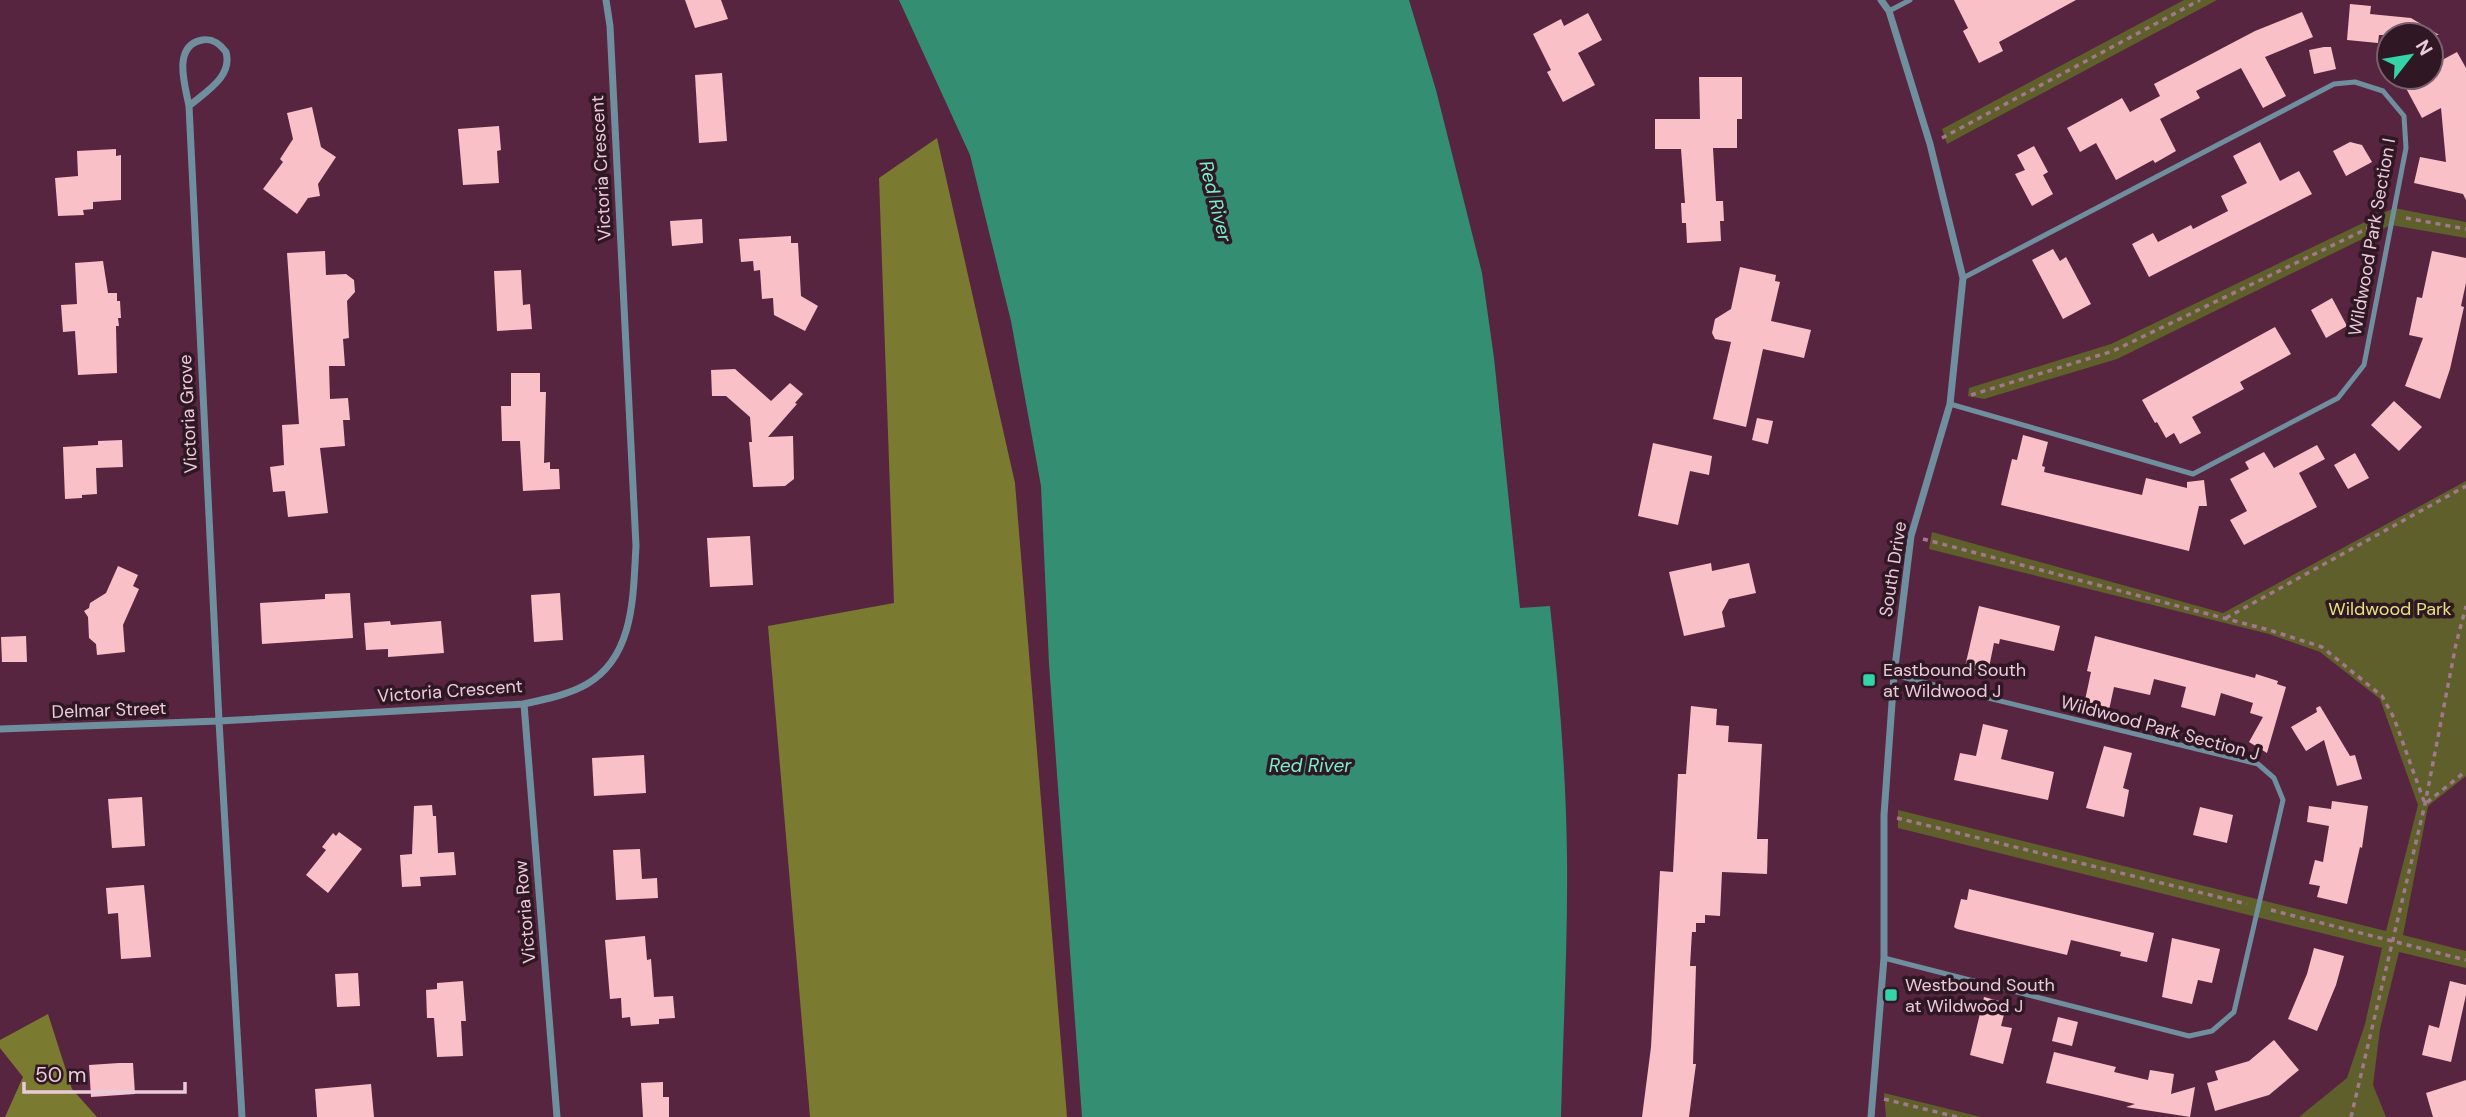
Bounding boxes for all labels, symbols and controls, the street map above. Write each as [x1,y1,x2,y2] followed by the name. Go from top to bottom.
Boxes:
[2375,21,2445,91] north arrow
[2410,35,2438,60] text: N
[585,95,617,241] street label: Victoria Crescent
[2343,136,2401,338] street label: Wildwood Park Section I
[1193,158,1238,245] water label: Red River
[173,354,203,474] street label: Victoria Grove
[1874,520,1912,618] street label: South Drive
[2328,597,2452,621] park label: Wildwood Park
[1883,658,2026,703] place label: Eastbound South at Wildwood J
[1861,672,1877,688] marker: Eastbound South at Wildwood J
[376,674,524,708] street label: Victoria Crescent
[2058,690,2262,766] street label: Wildwood Park Section J
[51,696,167,724] street label: Delmar Street
[1269,753,1352,778] water label: Red River
[509,859,541,965] street label: Victoria Row
[1905,973,2055,1018] place label: Westbound South at Wildwood J
[1883,987,1899,1003] marker: Westbound South at Wildwood J
[24,1050,186,1094] scale bar
[35,1061,86,1089] text: 50 m

